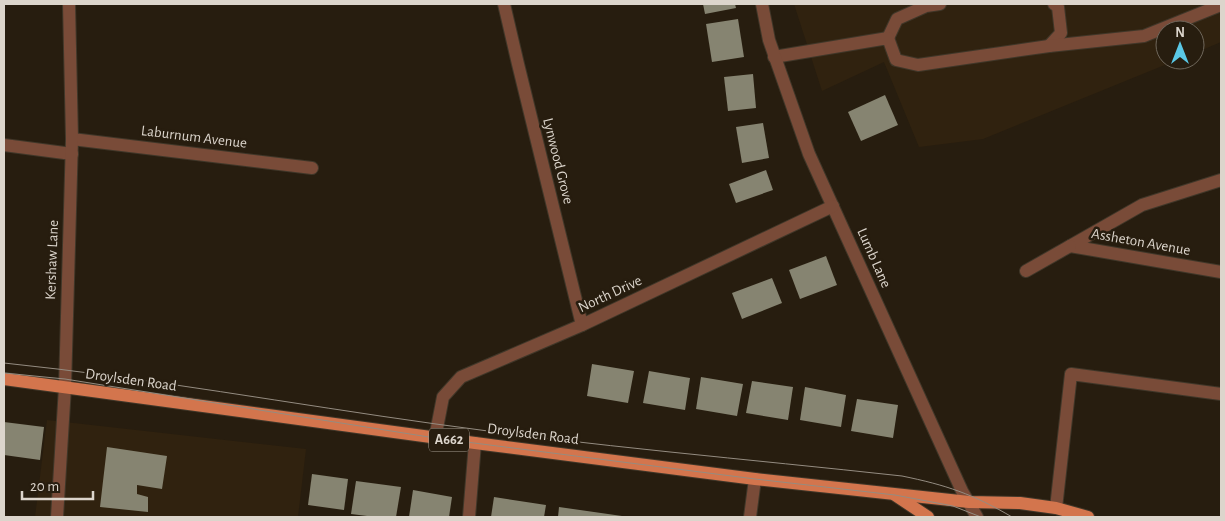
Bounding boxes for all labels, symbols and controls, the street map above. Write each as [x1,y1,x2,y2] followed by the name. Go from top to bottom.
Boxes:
[1155,20,1205,70] north arrow
[1175,26,1185,40] text: N
[540,116,576,206] street label: Lynwood Grove
[140,123,248,151] street label: Laburnum Avenue
[43,220,61,300] street label: Kershaw Lane
[854,226,894,290] street label: Lumb Lane
[1090,226,1192,258] street label: Assheton Avenue
[576,273,644,315] street label: North Drive
[84,366,178,394] street label: Droylsden Road
[486,421,580,447] street label: Droylsden Road
[429,428,469,452] road number: A662
[22,468,94,500] scale bar
[30,479,59,494] text: 20 m

